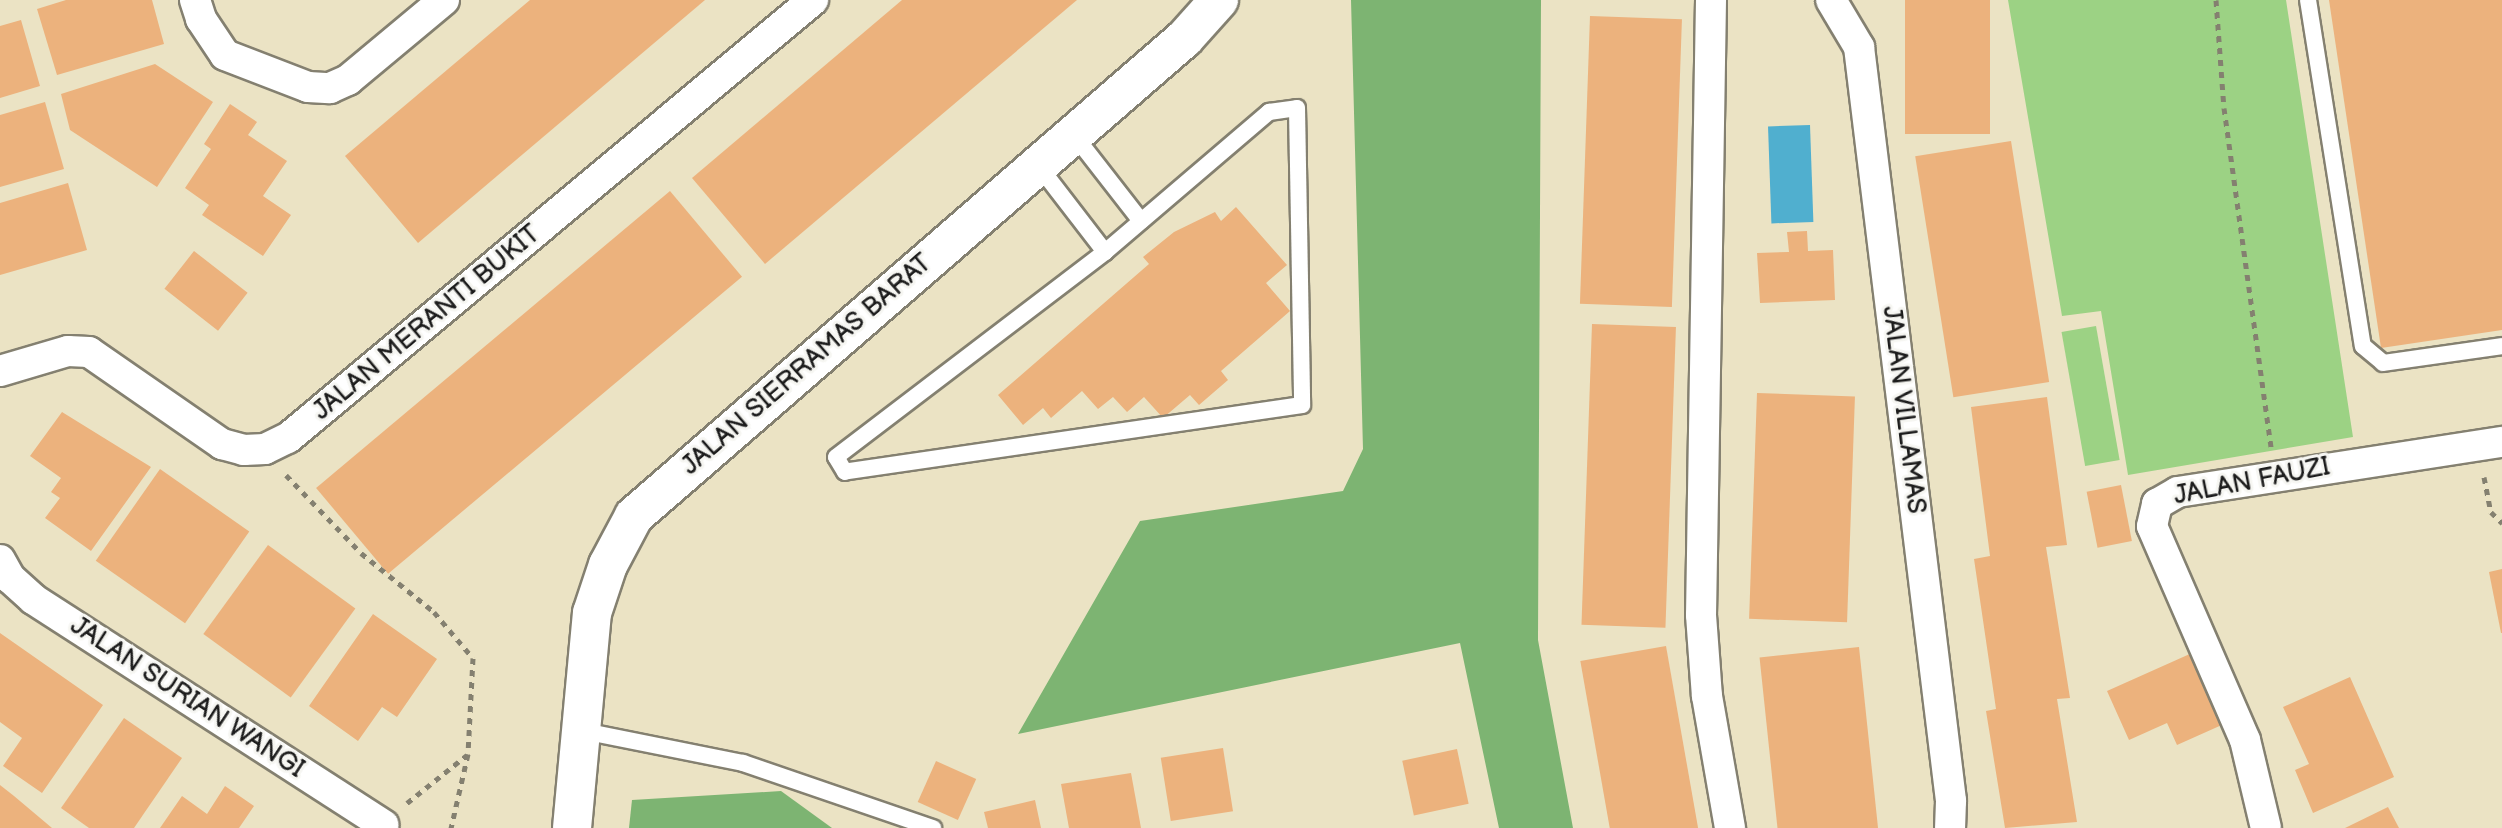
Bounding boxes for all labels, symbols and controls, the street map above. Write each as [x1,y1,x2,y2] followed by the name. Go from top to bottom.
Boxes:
[307,219,547,427] street label: JALAN MERANTI BUKIT
[675,248,939,482] street label: JALAN SIERRAMAS BARAT
[1875,304,1931,516] street label: JALAN VILLAMAS
[2171,452,2333,512] street label: JALAN FAUZI
[64,610,310,786] street label: JALAN SURIAN WANGI

